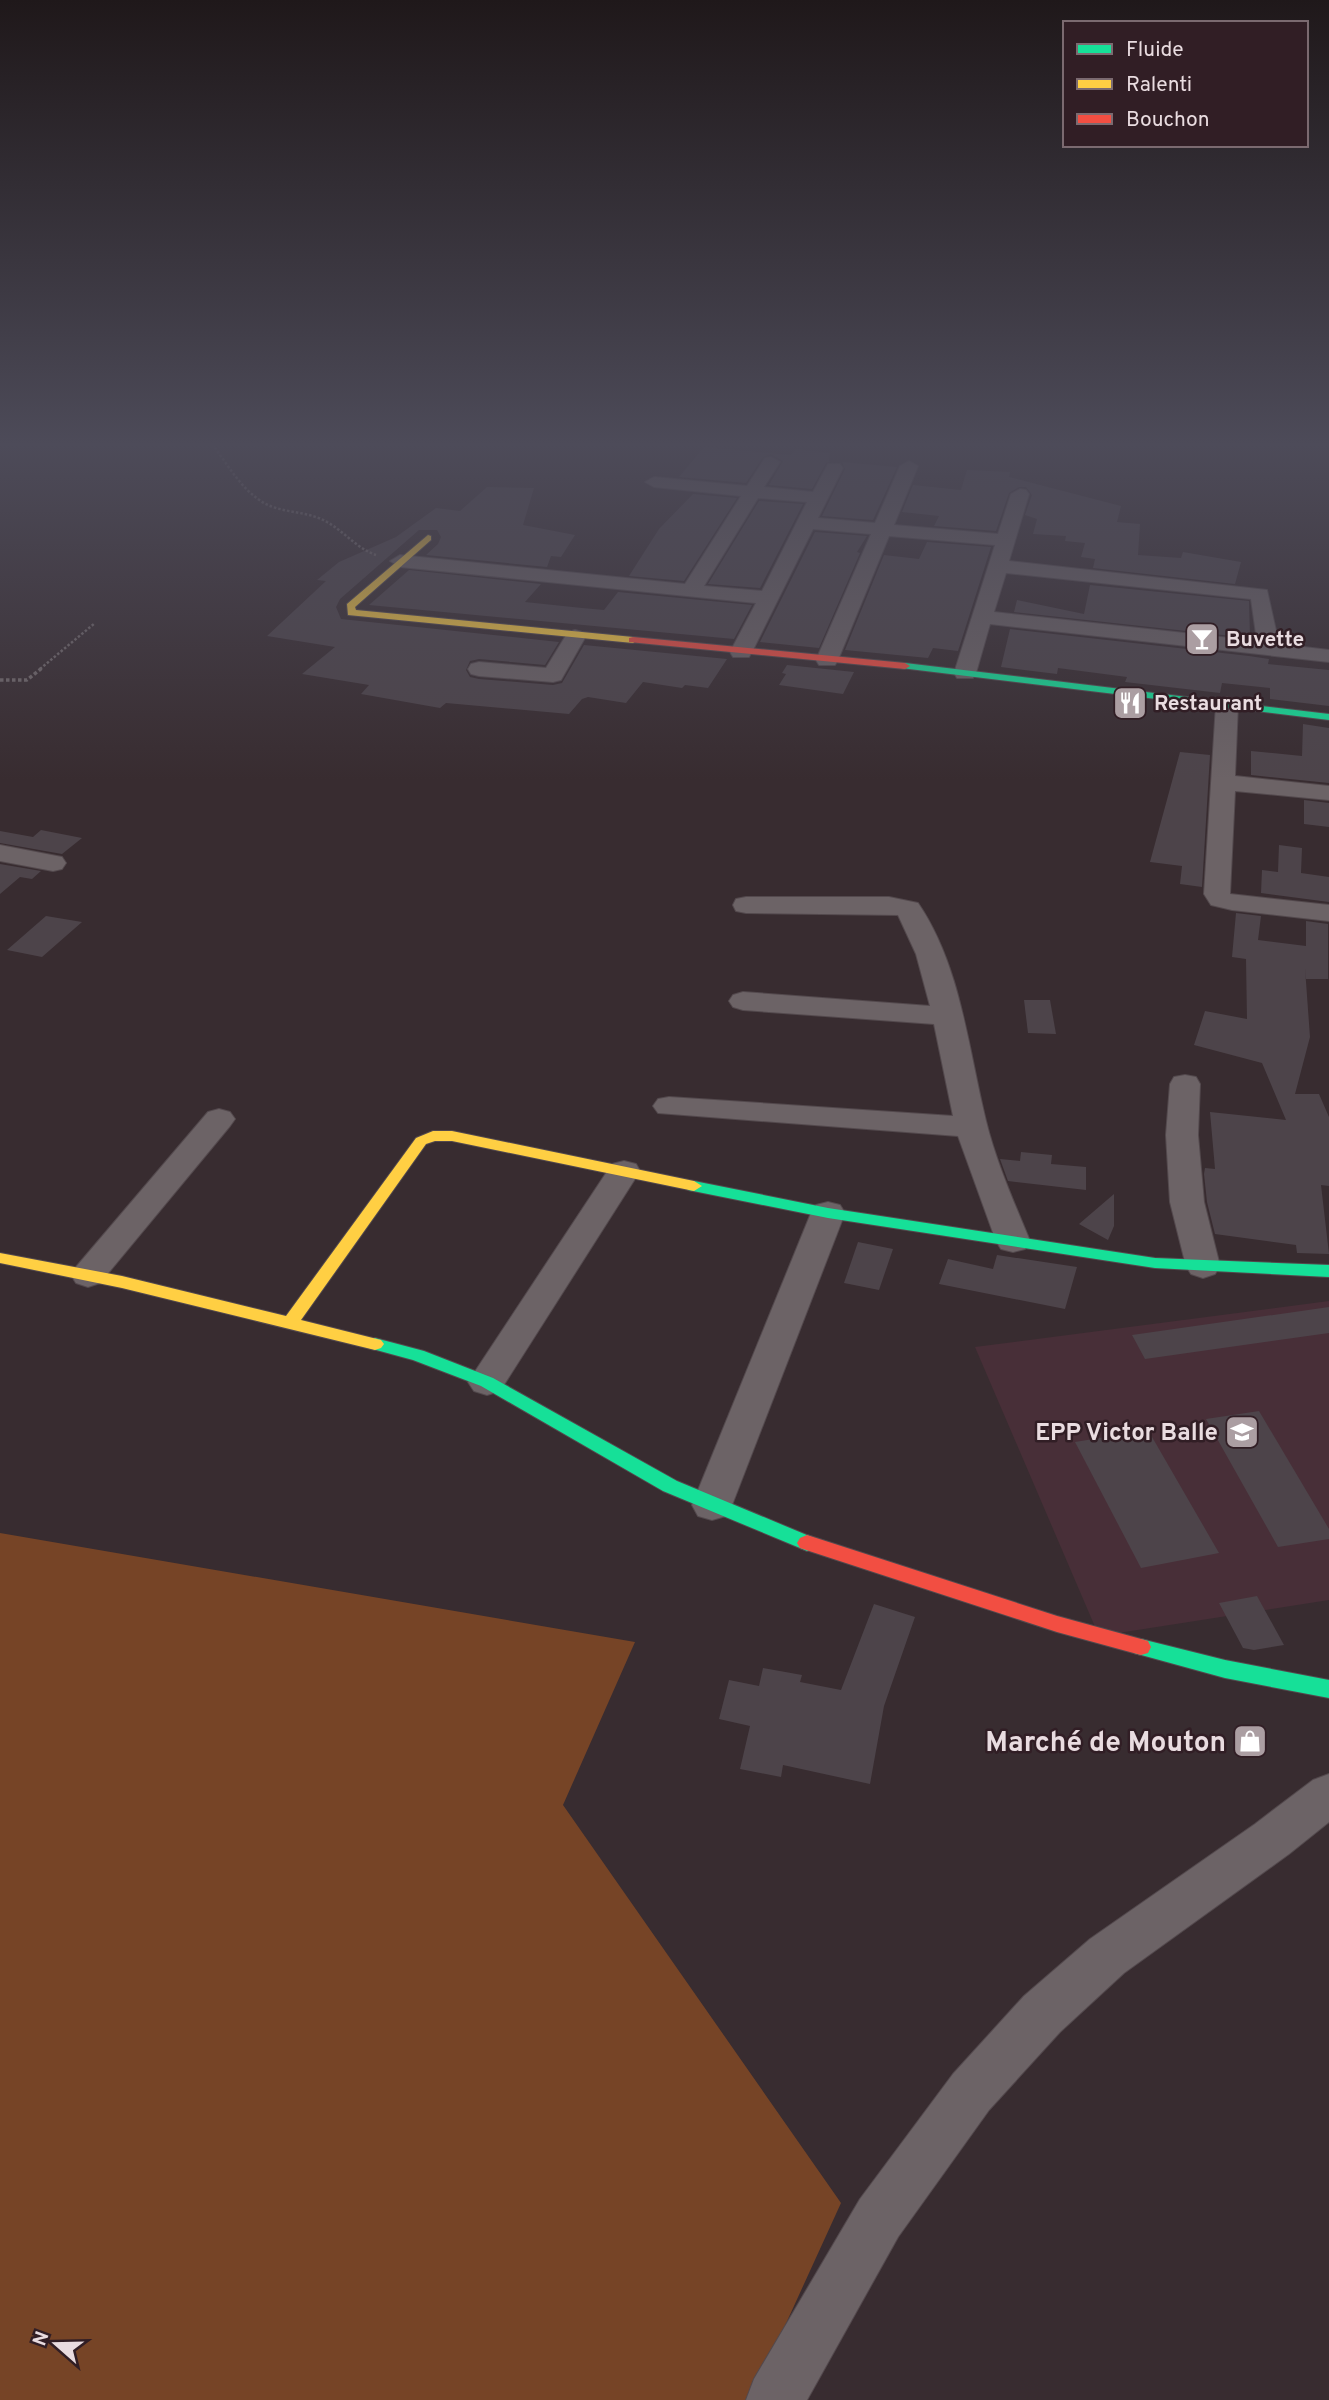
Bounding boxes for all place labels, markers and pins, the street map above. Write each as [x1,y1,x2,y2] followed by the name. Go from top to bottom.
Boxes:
[1183,620,1221,658] bar icon: Buvette
[1226,627,1304,654] place label: Buvette
[1111,684,1149,722] restaurant icon: Restaurant
[1154,691,1262,718] place label: Restaurant
[1223,1413,1261,1451] school or university icon: EPP Victor Balle
[1035,1419,1218,1449] place label: EPP Victor Balle
[1231,1722,1269,1760] shop icon: Marché de Mouton
[985,1726,1226,1762] place label: Marché de Mouton

